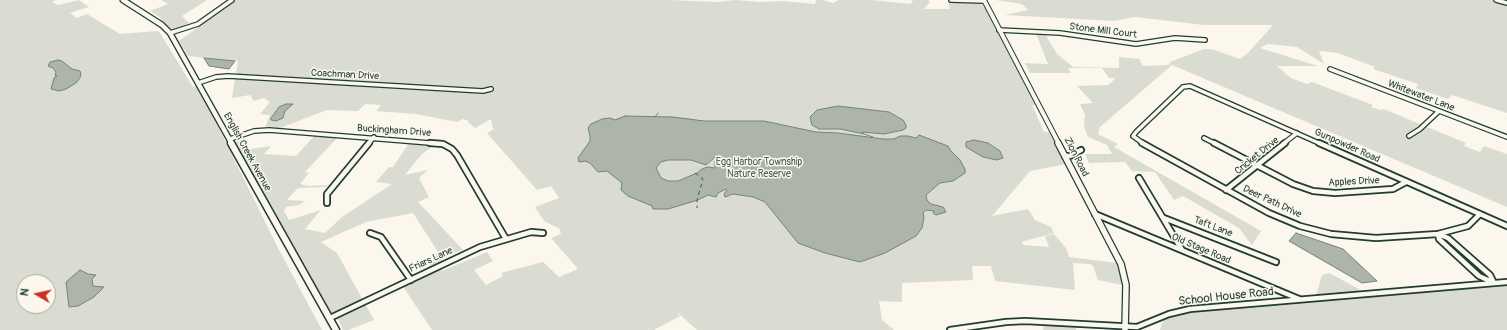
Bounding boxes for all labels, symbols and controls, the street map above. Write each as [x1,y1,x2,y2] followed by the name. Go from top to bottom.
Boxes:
[1069,21,1137,41] street label: Stone Mill Court
[311,67,379,83] street label: Coachman Drive
[1386,78,1456,114] street label: Whitewater Lane
[220,111,274,193] street label: English Creek Avenue
[357,122,431,140] street label: Buckingham Drive
[1312,126,1382,166] street label: Gunpowder Road
[1061,135,1091,179] street label: Zion Road
[1233,135,1281,177] street label: Cricket Drive
[716,156,802,180] park label: Egg Harbor Township Nature Reserve
[1328,175,1380,189] street label: Apples Drive
[1241,183,1303,221] street label: Deer Path Drive
[1192,214,1234,240] street label: Taft Lane
[1170,231,1232,267] street label: Old Stage Road
[407,245,455,275] street label: Friars Lane
[16,274,56,314] north arrow
[1178,285,1274,309] street label: School House Road
[18,288,32,297] text: N

